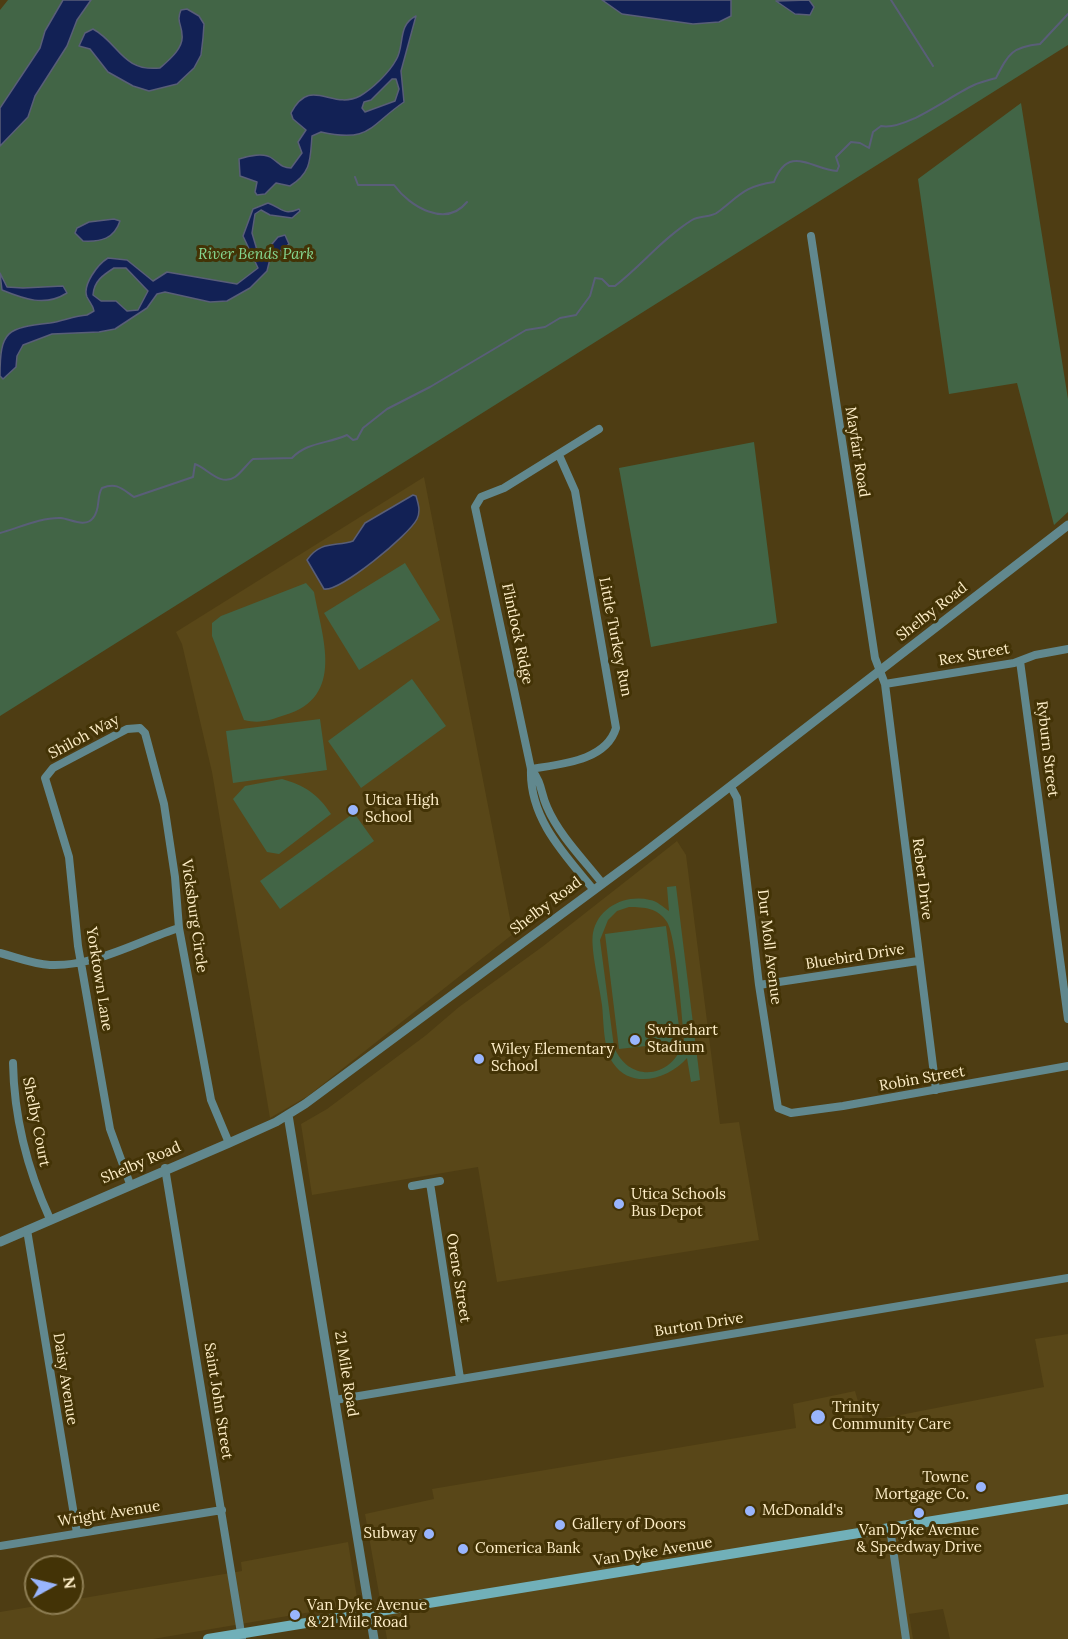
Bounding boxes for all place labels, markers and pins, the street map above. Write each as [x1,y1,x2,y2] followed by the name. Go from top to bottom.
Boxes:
[365,792,439,827] place label: Utica High School
[346,803,360,817] marker: Utica High School
[647,1022,718,1057] place label: Swinehart Stadium
[628,1033,642,1047] marker: Swinehart Stadium
[491,1041,614,1076] place label: Wiley Elementary School
[472,1052,486,1066] marker: Wiley Elementary School
[631,1186,726,1221] place label: Utica Schools Bus Depot
[612,1197,626,1211] marker: Utica Schools Bus Depot
[832,1399,951,1434] place label: Trinity Community Care
[809,1408,827,1426] marker: Trinity Community Care
[875,1469,969,1504] place label: Towne Mortgage Co.
[974,1480,988,1494] marker: Towne Mortgage Co.
[762,1502,843,1520] place label: McDonald's
[743,1504,757,1518] marker: McDonald's
[912,1506,926,1520] marker: Van Dyke Avenue & Speedway Drive
[572,1516,686,1534] place label: Gallery of Doors
[553,1518,567,1532] marker: Gallery of Doors
[856,1522,982,1557] place label: Van Dyke Avenue & Speedway Drive
[364,1525,417,1543] place label: Subway
[422,1527,436,1541] marker: Subway
[475,1540,580,1558] place label: Comerica Bank
[456,1542,470,1556] marker: Comerica Bank
[307,1597,427,1632] place label: Van Dyke Avenue & 21 Mile Road
[288,1608,302,1622] marker: Van Dyke Avenue & 21 Mile Road

